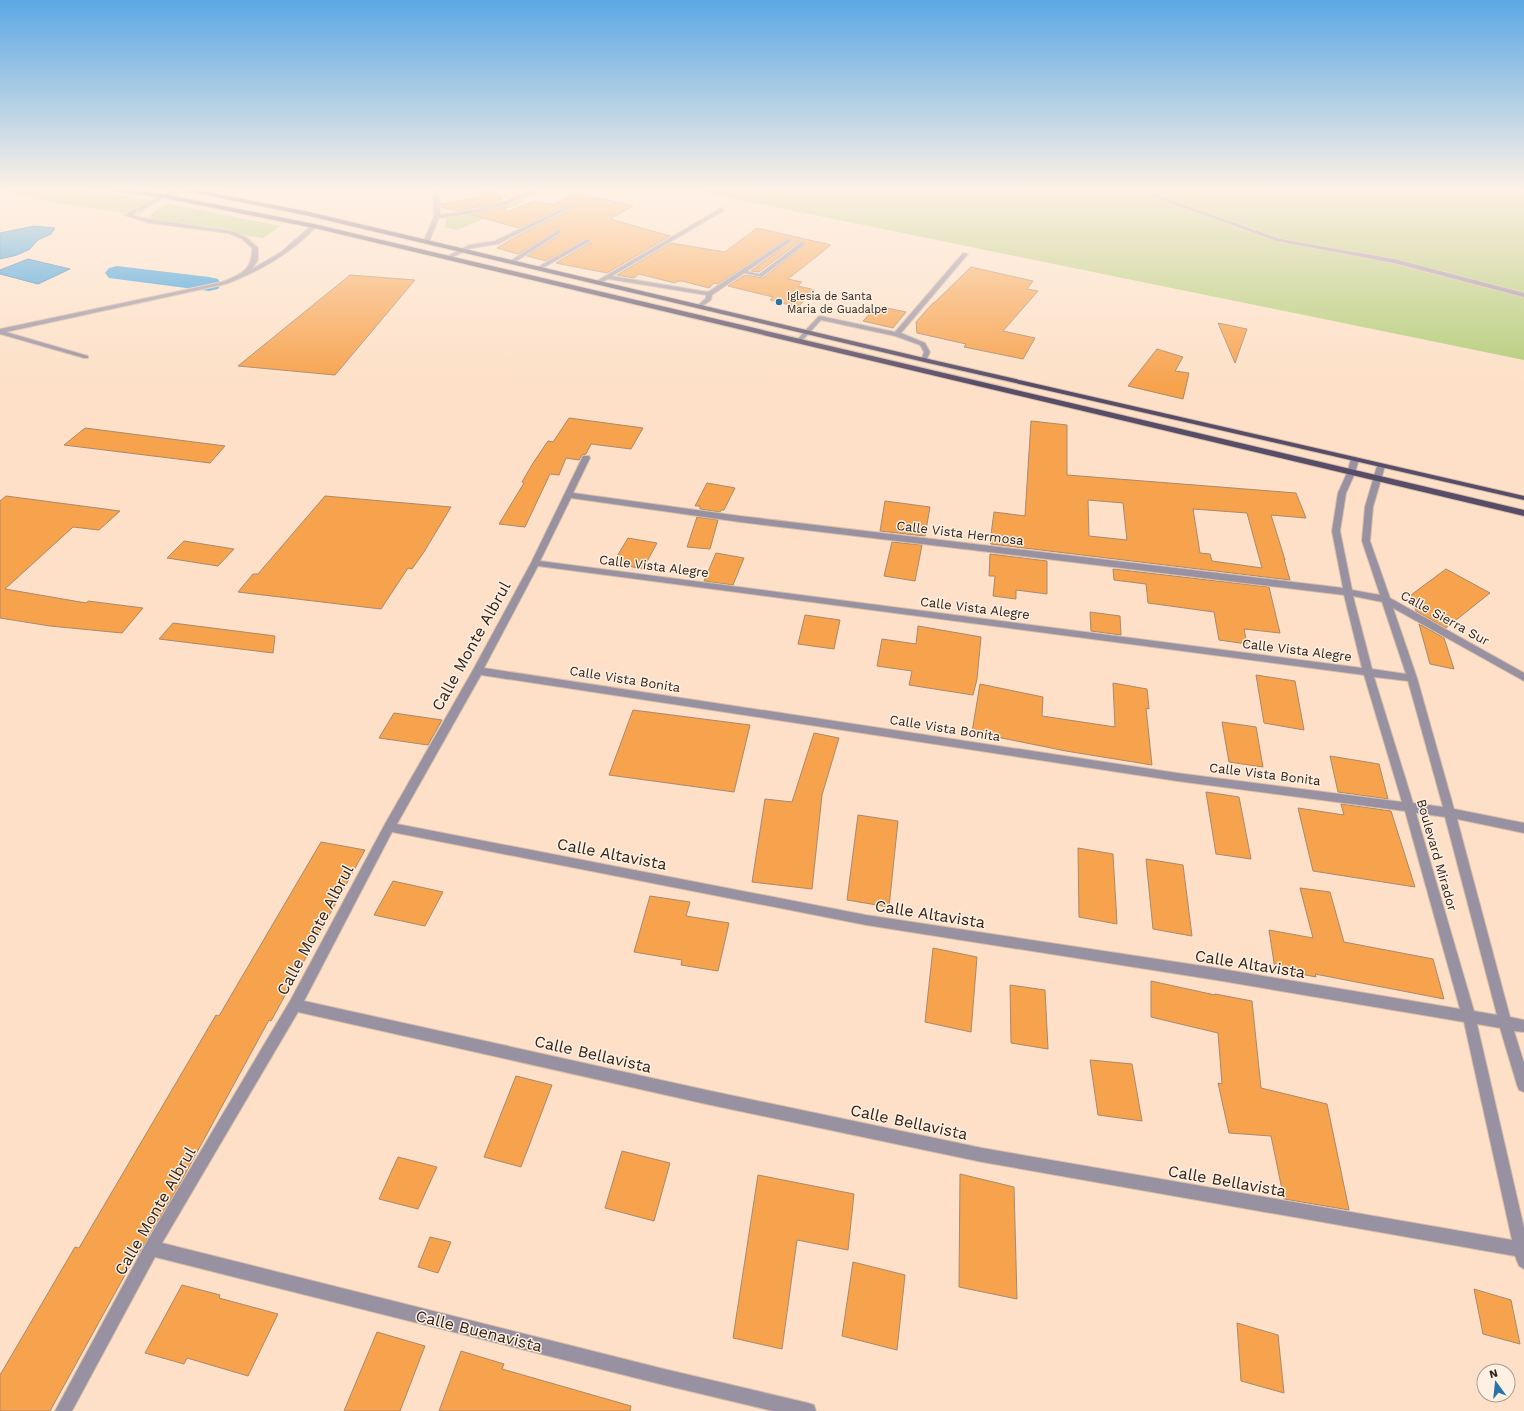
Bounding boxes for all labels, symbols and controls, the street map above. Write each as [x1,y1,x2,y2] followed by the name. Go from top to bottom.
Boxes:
[787,290,887,316] place label: Iglesia de Santa Maria de Guadalpe
[774,297,784,307] marker: Iglesia de Santa Maria de Guadalpe
[896,518,1025,548] street label: Calle Vista Hermosa
[598,552,710,580] street label: Calle Vista Alegre
[428,578,515,714] street label: Calle Monte Albrul
[1398,587,1492,649] street label: Calle Sierra Sur
[919,594,1031,622] street label: Calle Vista Alegre
[1241,636,1353,664] street label: Calle Vista Alegre
[569,663,682,695] street label: Calle Vista Bonita
[889,712,1002,744] street label: Calle Vista Bonita
[1209,760,1322,788] street label: Calle Vista Bonita
[1414,797,1460,913] street label: Boulevard Mirador
[556,834,668,874] street label: Calle Altavista
[273,861,357,998] street label: Calle Monte Albrul
[874,896,986,932] street label: Calle Altavista
[1194,946,1306,982] street label: Calle Altavista
[533,1031,653,1077] street label: Calle Bellavista
[849,1100,969,1144] street label: Calle Bellavista
[111,1143,200,1279] street label: Calle Monte Albrul
[1166,1161,1288,1201] street label: Calle Bellavista
[414,1306,544,1356] street label: Calle Buenavista
[1476,1363,1516,1403] north arrow
[1488,1366,1499,1381] text: N

